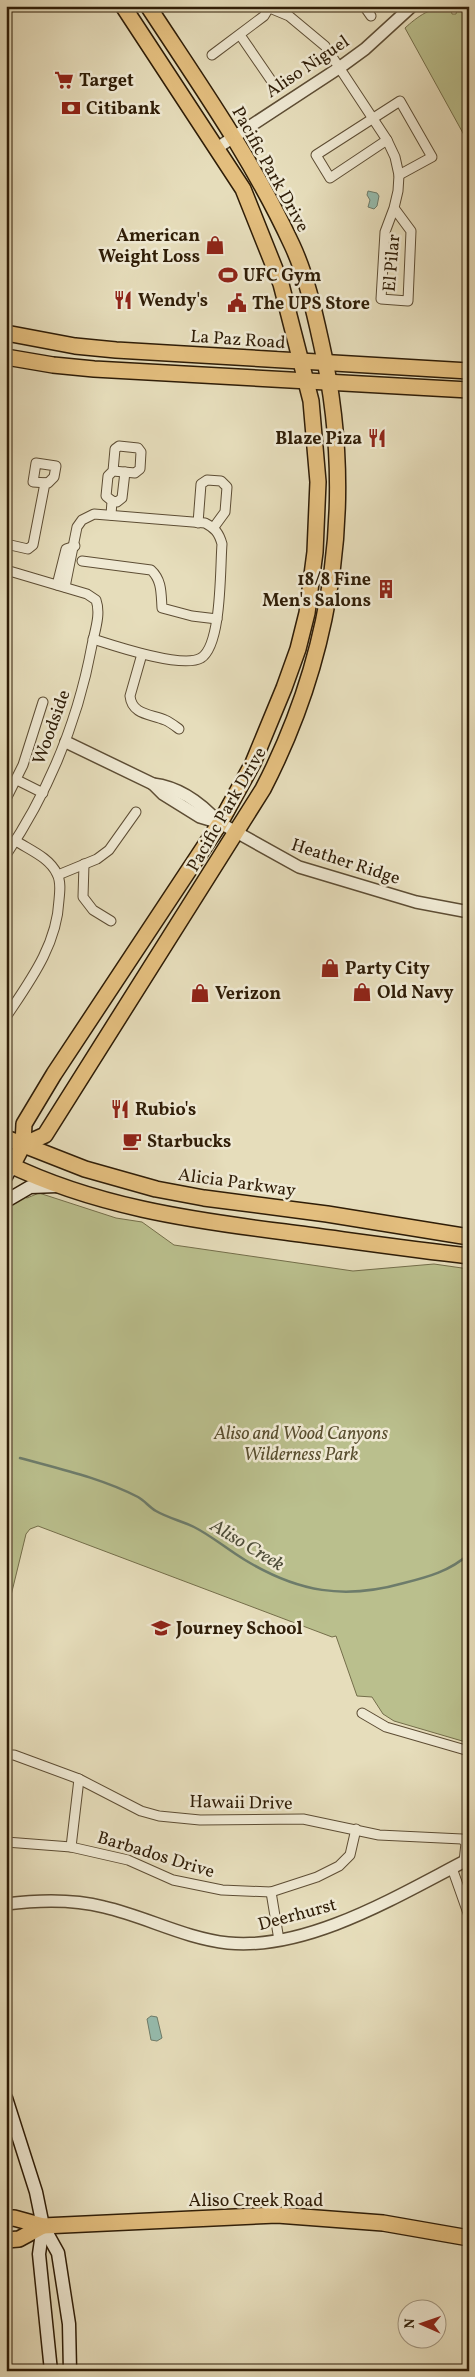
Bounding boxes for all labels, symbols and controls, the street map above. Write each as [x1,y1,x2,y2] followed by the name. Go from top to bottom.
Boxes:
[261,30,355,105] street label: Aliso Niguel
[53,69,75,91] supermarket icon: Target
[79,69,134,94] place label: Target
[60,97,82,119] bank icon: Citibank
[86,97,161,122] place label: Citibank
[225,102,315,237] street label: Pacific Park Drive
[98,224,200,270] place label: American Weight Loss
[378,233,407,293] street label: El Pilar
[204,234,226,256] shop icon: American Weight Loss
[217,264,239,286] sports icon: UFC Gym
[243,264,322,289] place label: UFC Gym
[112,289,134,311] restaurant icon: Wendy's
[138,289,208,314] place label: Wendy's
[226,292,248,314] public building icon: The UPS Store
[252,292,370,317] place label: The UPS Store
[189,325,286,356] street label: La Paz Road
[275,427,362,452] place label: Blaze Piza
[366,427,388,449] restaurant icon: Blaze Piza
[262,568,371,614] place label: 18/8 Fine Men's Salons
[375,578,397,600] building icon: 18/8 Fine Men's Salons
[27,687,77,768] street label: Woodside
[181,743,273,877] street label: Pacific Park Drive
[288,833,403,892] street label: Heather Ridge
[319,957,341,979] shop icon: Party City
[345,957,430,982] place label: Party City
[351,981,373,1003] shop icon: Old Navy
[377,981,454,1006] place label: Old Navy
[189,982,211,1004] shop icon: Verizon
[215,982,281,1007] place label: Verizon
[109,1098,131,1120] restaurant icon: Rubio's
[135,1098,196,1123] place label: Rubio's
[121,1130,143,1152] cafe icon: Starbucks
[147,1130,231,1155] place label: Starbucks
[176,1163,297,1204] street label: Alicia Parkway
[213,1422,388,1468] park label: Aliso and Wood Canyons Wilderness Park
[204,1513,289,1578] water label: Aliso Creek
[150,1617,172,1639] school or university icon: Journey School
[175,1617,303,1642] place label: Journey School
[189,1790,293,1817] street label: Hawaii Drive
[94,1826,217,1885] street label: Barbados Drive
[255,1893,339,1938] street label: Deerhurst
[189,2189,323,2214] street label: Aliso Creek Road
[398,2300,448,2350] north arrow
[401,2318,420,2329] text: N

